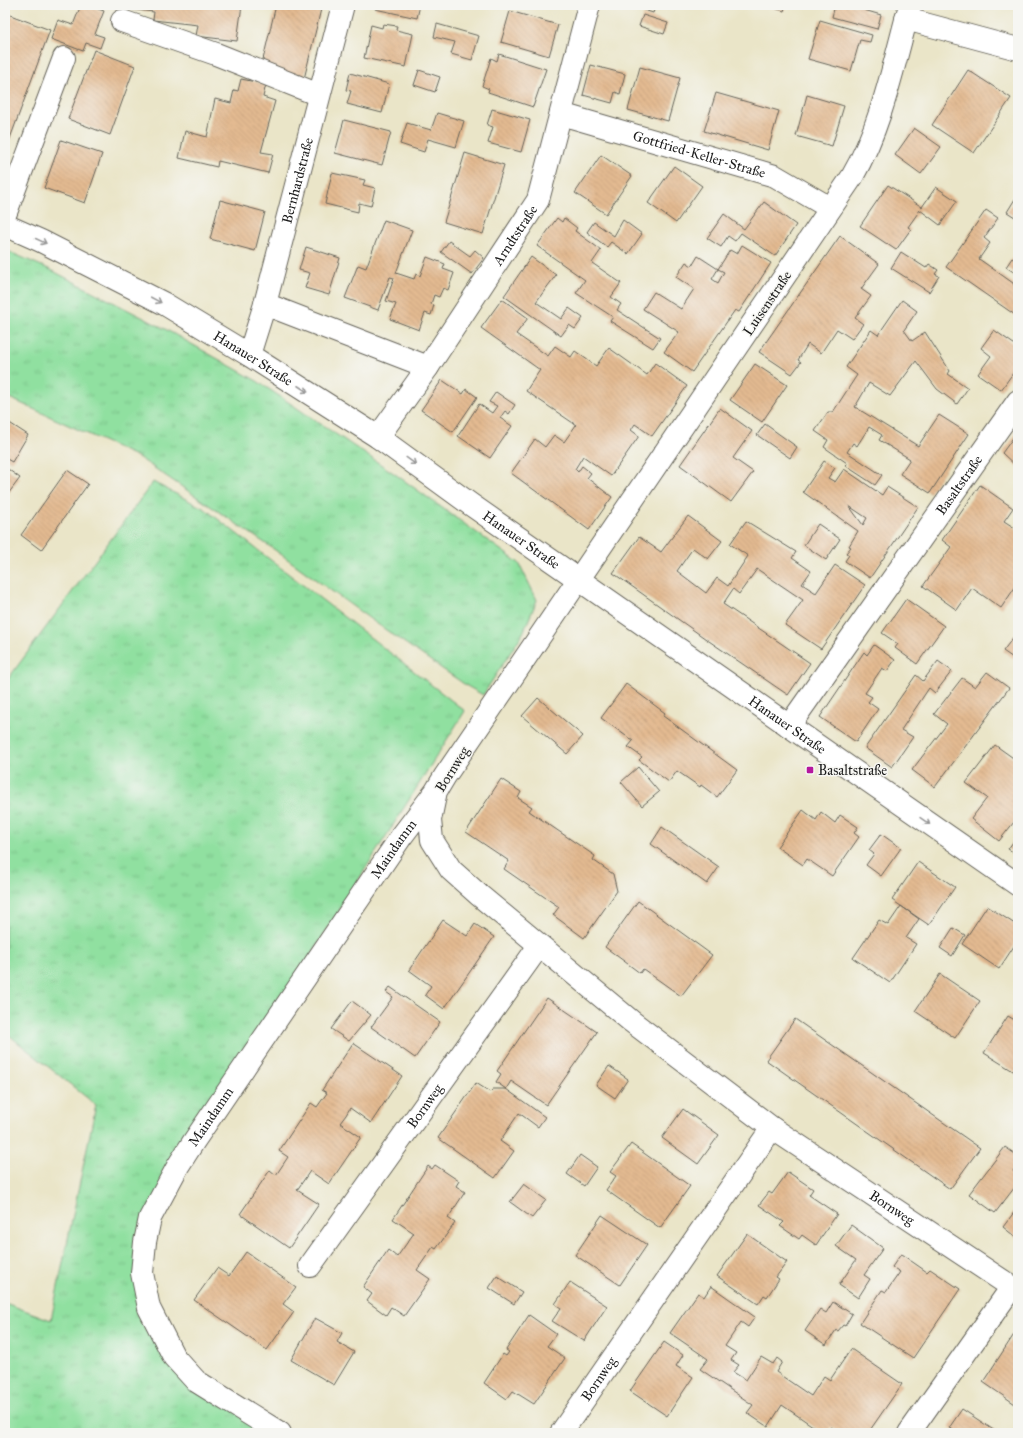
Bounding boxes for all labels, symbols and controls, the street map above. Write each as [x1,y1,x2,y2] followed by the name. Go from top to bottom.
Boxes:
[631,127,768,182] street label: Gottfried-Keller-Straße
[278,136,317,226] street label: Bernhardstraße
[489,202,541,269] street label: Arndtstraße
[34,237,46,245] one-way arrow
[740,268,795,339] street label: Luisenstraße
[150,296,162,304] one-way arrow
[210,327,296,390] street label: Hanauer Straße
[297,385,308,393] one-way arrow
[932,452,986,518] street label: Basaltstraße
[406,457,417,465] one-way arrow
[479,507,563,573] street label: Hanauer Straße
[745,692,829,758] street label: Hanauer Straße
[432,743,473,795] street label: Bornweg
[818,762,887,779] place label: Basaltstraße
[805,765,815,775] marker: Basaltstraße
[367,816,420,882] street label: Maindamm
[920,817,931,825] one-way arrow
[403,1080,447,1132] street label: Bornweg
[185,1084,237,1150] street label: Maindamm
[866,1187,918,1229] street label: Bornweg
[578,1353,621,1405] street label: Bornweg

